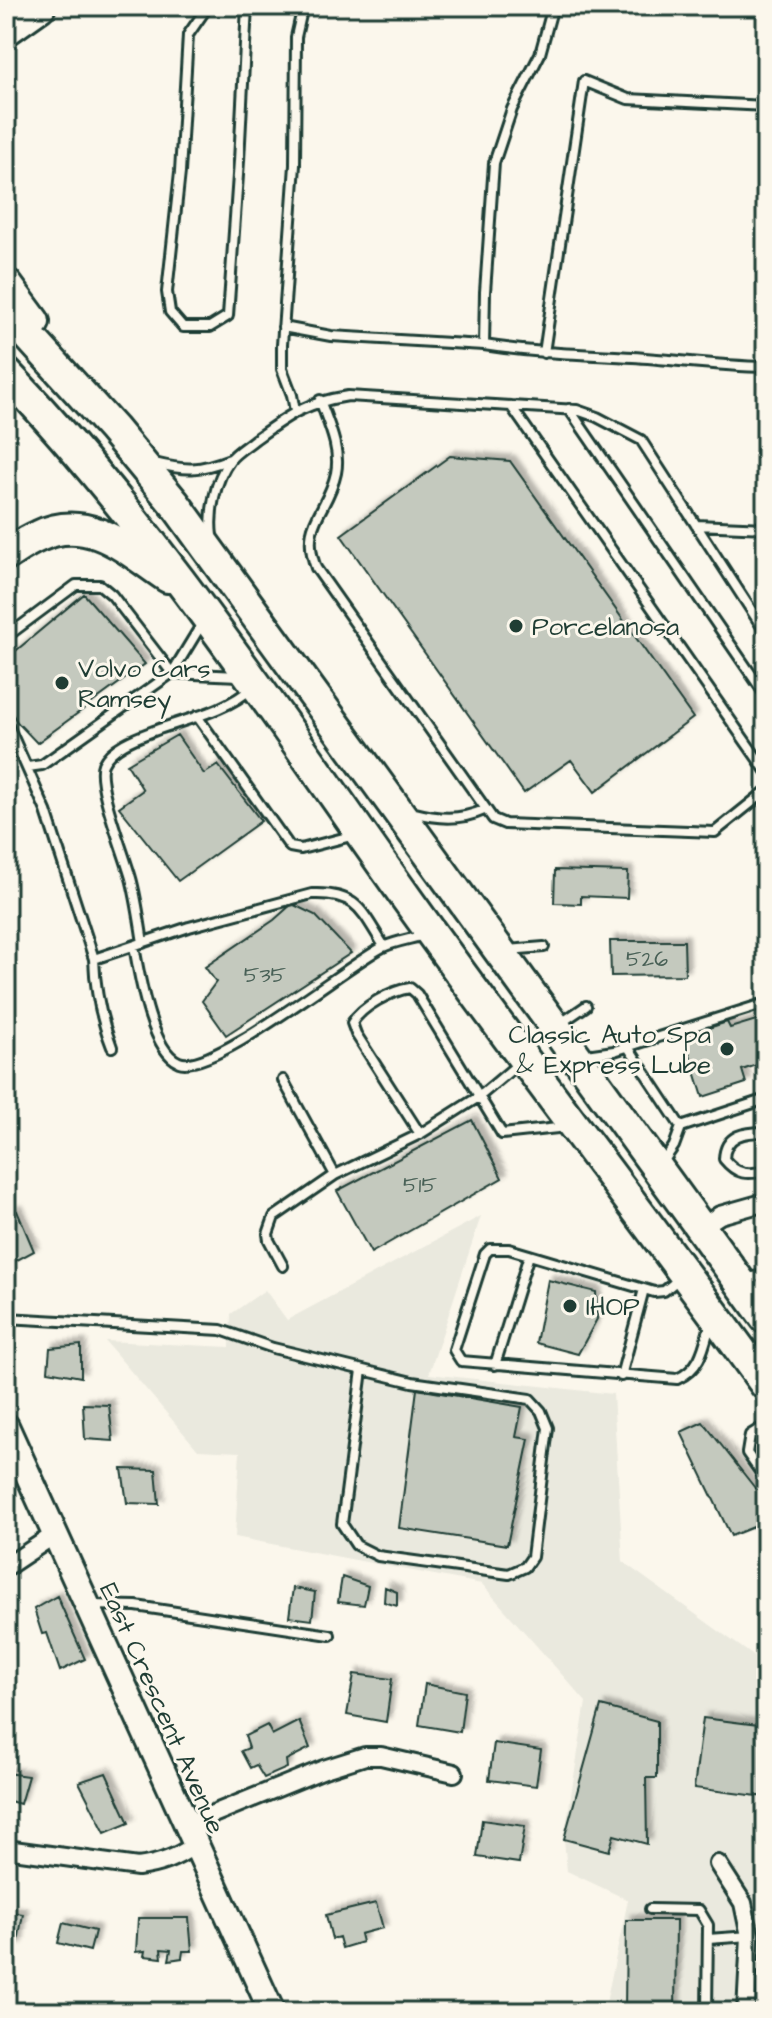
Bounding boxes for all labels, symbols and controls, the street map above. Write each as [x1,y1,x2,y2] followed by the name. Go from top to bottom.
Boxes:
[532,609,679,645] place label: Porcelanosa
[507,617,525,635] marker: Porcelanosa
[78,651,211,719] place label: Volvo Cars Ramsey
[53,674,71,692] marker: Volvo Cars Ramsey
[626,944,668,975] house number: 526
[244,960,287,991] house number: 535
[509,1017,711,1083] place label: Classic Auto Spa & Express Lube
[718,1040,736,1058] marker: Classic Auto Spa & Express Lube
[403,1170,437,1201] house number: 515
[586,1289,640,1325] place label: IHOP
[561,1297,579,1315] marker: IHOP
[90,1577,234,1840] street label: East Crescent Avenue

